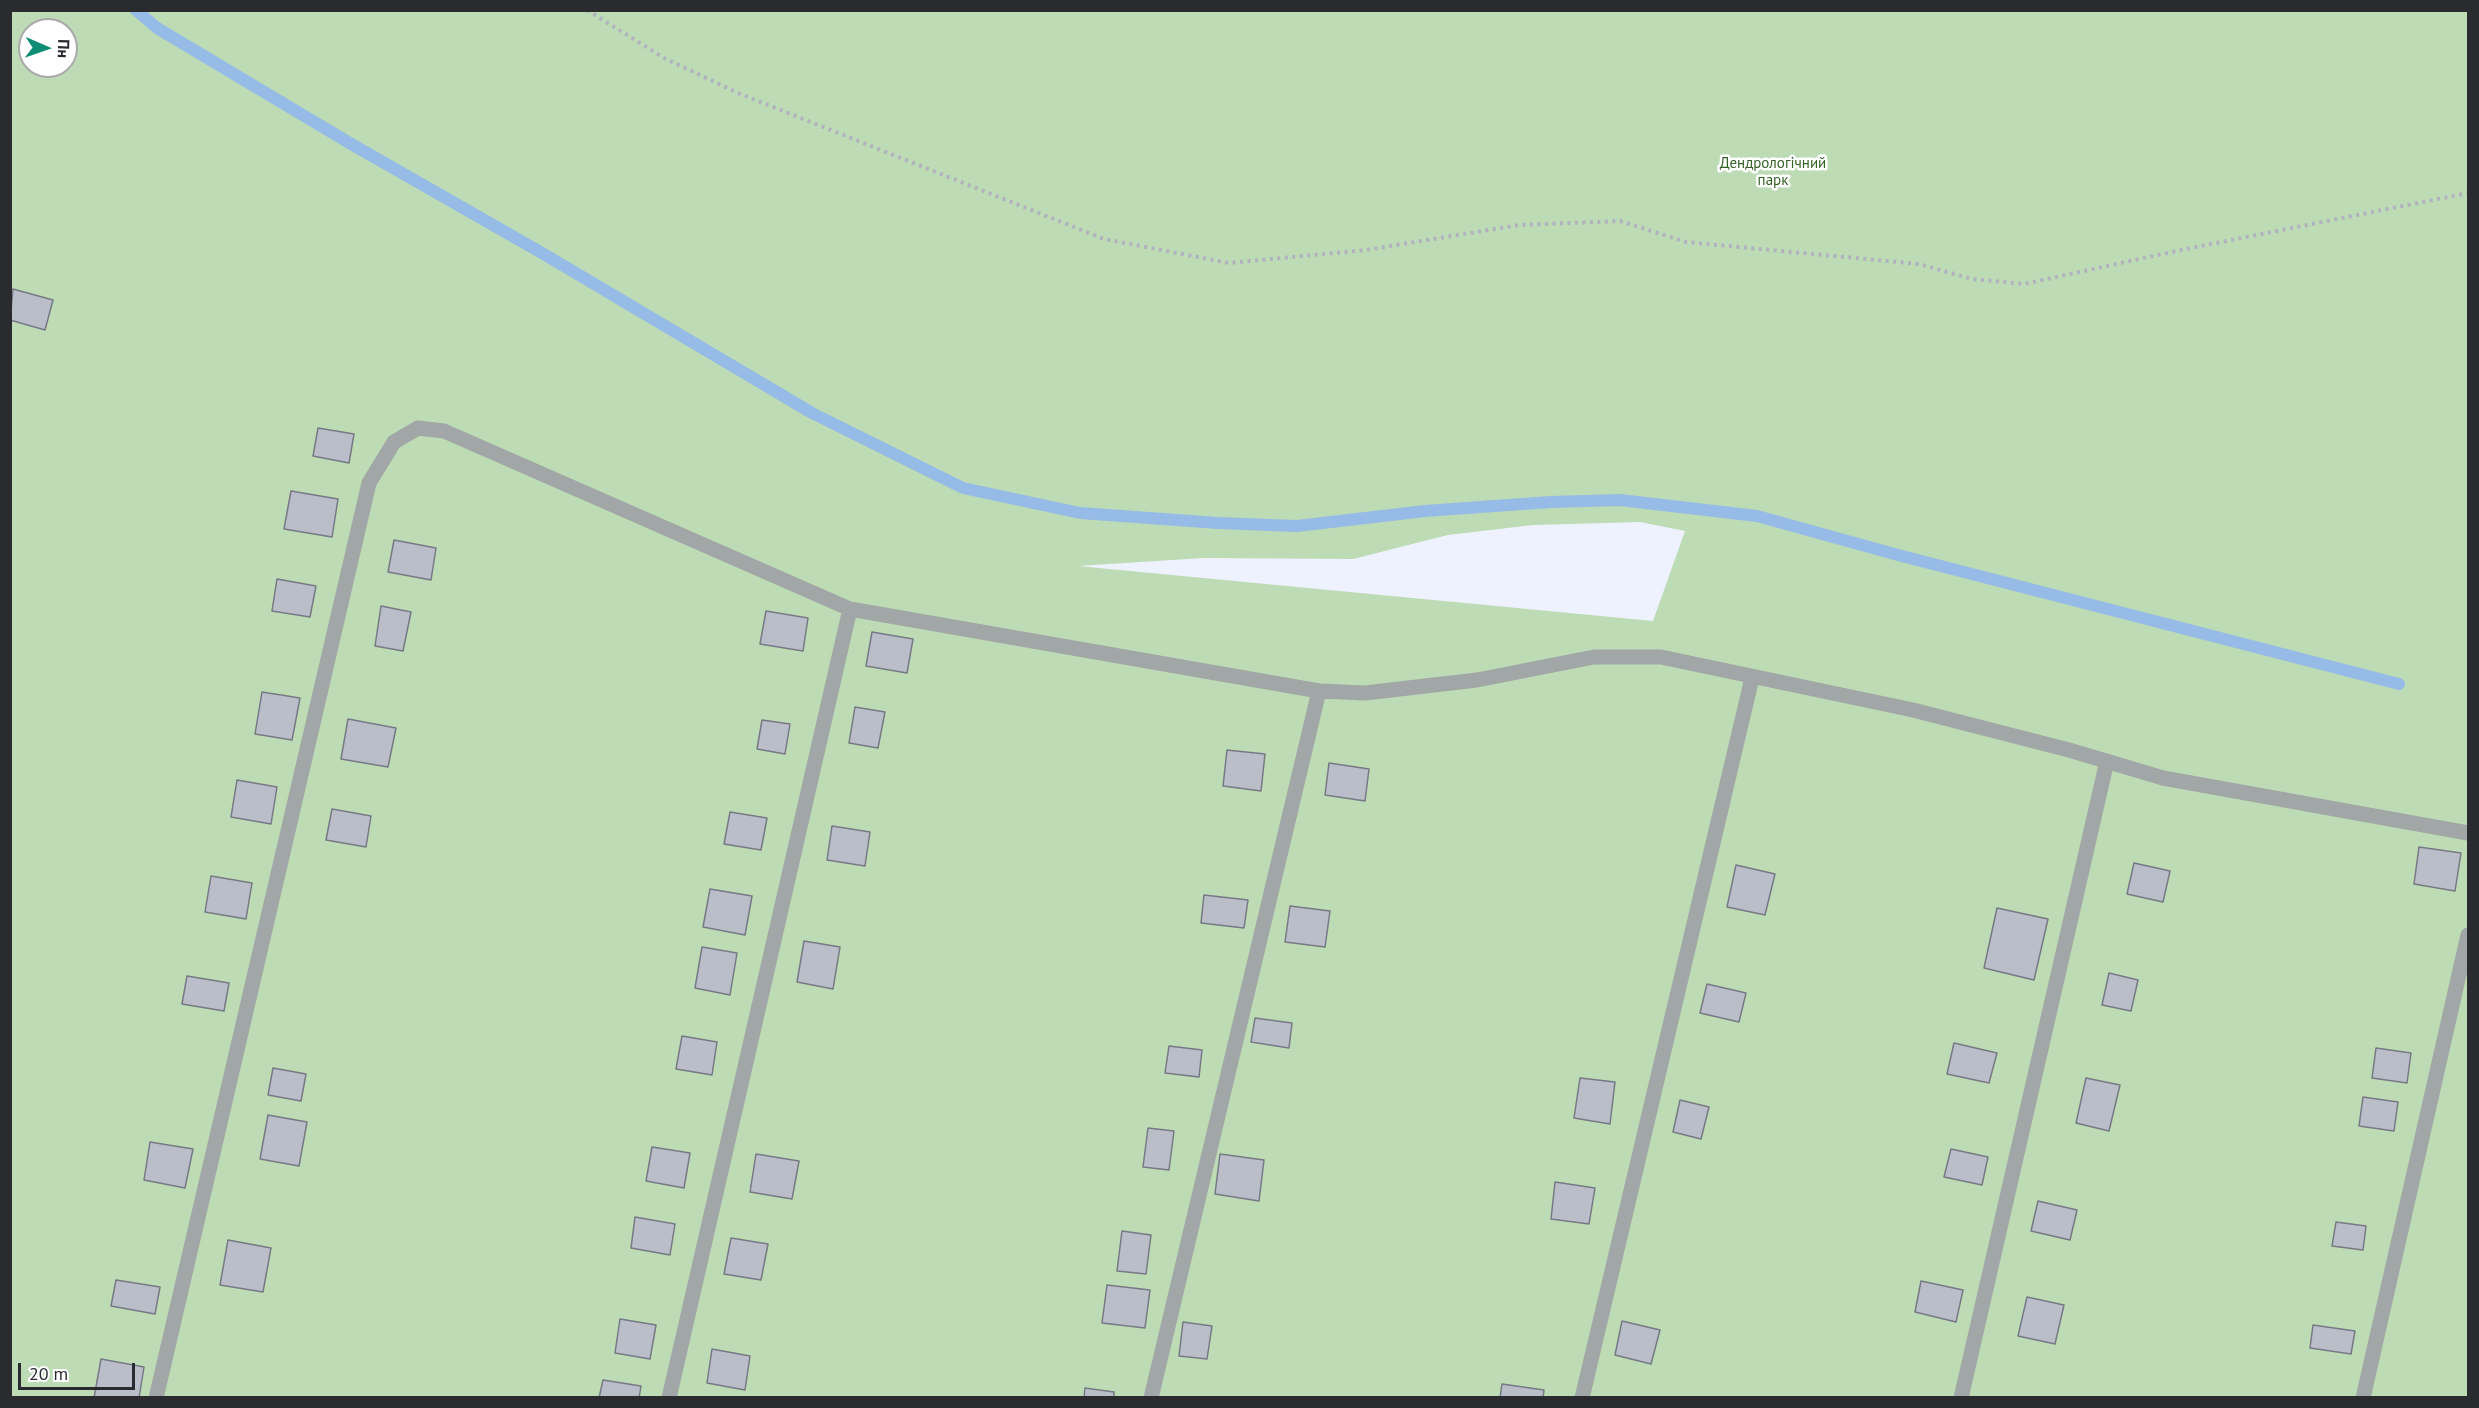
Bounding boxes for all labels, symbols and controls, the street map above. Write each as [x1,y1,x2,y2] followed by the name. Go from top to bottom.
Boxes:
[18,18,78,78] north arrow
[54,39,74,58] text: Пн
[1720,155,1826,190] park label: Дендрологічний парк
[21,1351,138,1389] scale bar
[29,1362,68,1385] text: 20 m

